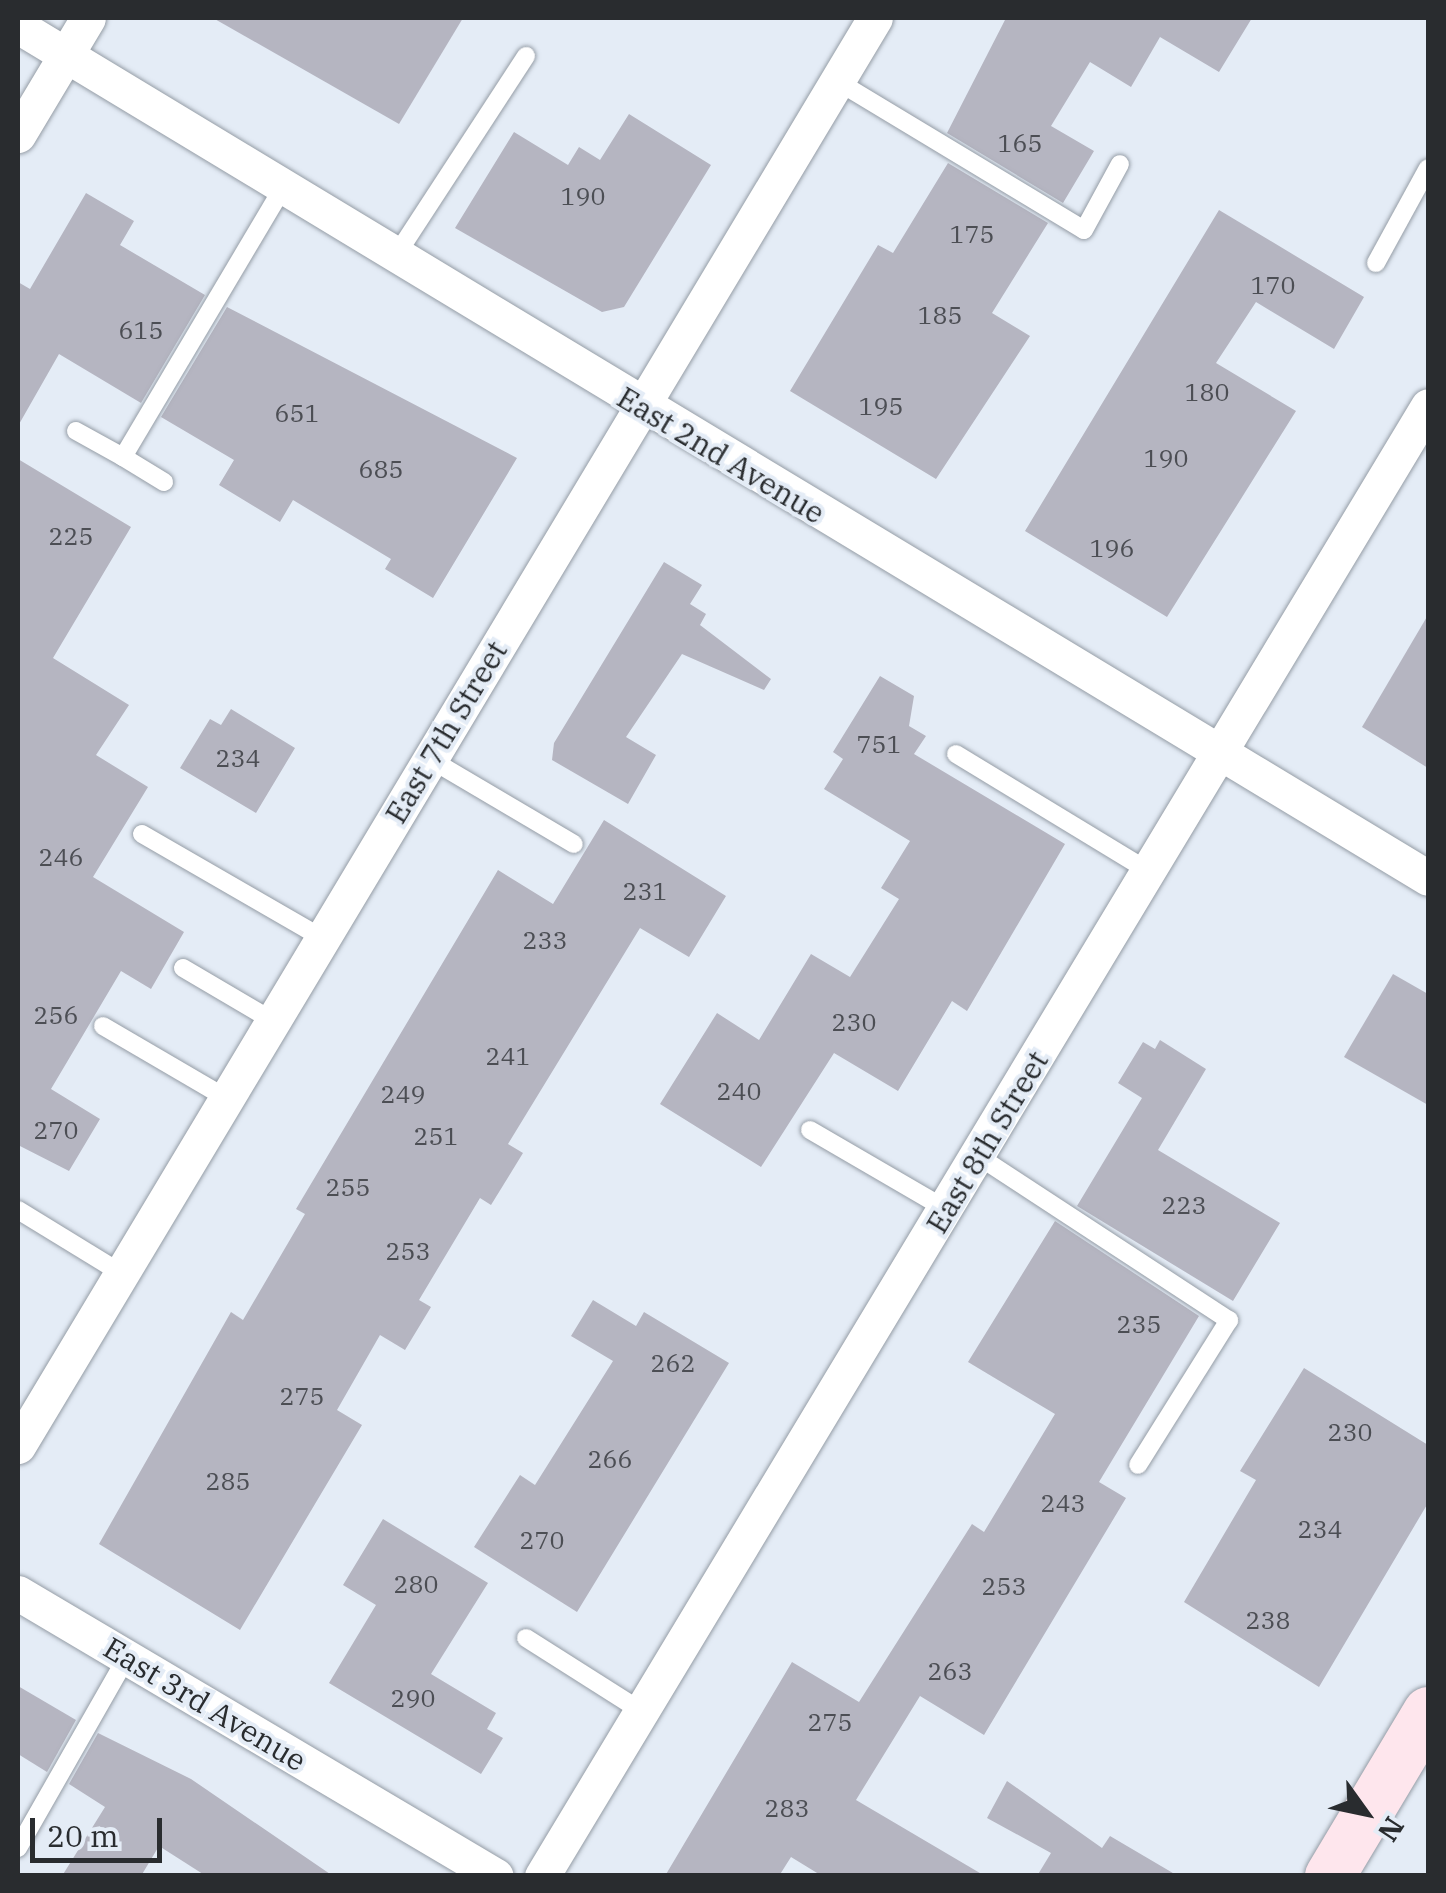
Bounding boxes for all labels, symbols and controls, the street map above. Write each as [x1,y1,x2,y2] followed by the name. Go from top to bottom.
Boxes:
[998,128,1042,158] house number: 165
[561,181,605,211] house number: 190
[950,219,994,249] house number: 175
[1251,270,1295,300] house number: 170
[918,300,962,330] house number: 185
[119,315,163,345] house number: 615
[1185,377,1229,407] house number: 180
[611,379,831,531] street label: East 2nd Avenue
[859,391,903,421] house number: 195
[275,398,319,428] house number: 651
[1144,443,1188,473] house number: 190
[359,454,403,484] house number: 685
[49,521,93,551] house number: 225
[1090,533,1134,563] house number: 196
[377,634,515,830] street label: East 7th Street
[857,729,901,759] house number: 751
[216,743,260,773] house number: 234
[39,842,83,872] house number: 246
[623,876,667,906] house number: 231
[523,925,567,955] house number: 233
[34,1000,78,1030] house number: 256
[832,1007,876,1037] house number: 230
[486,1041,530,1071] house number: 241
[918,1044,1056,1240] street label: East 8th Street
[717,1076,761,1106] house number: 240
[381,1079,425,1109] house number: 249
[34,1115,78,1145] house number: 270
[414,1121,458,1151] house number: 251
[326,1172,370,1202] house number: 255
[1162,1190,1206,1220] house number: 223
[386,1236,430,1266] house number: 253
[1117,1309,1161,1339] house number: 235
[651,1348,695,1378] house number: 262
[280,1381,324,1411] house number: 275
[1328,1417,1372,1447] house number: 230
[588,1444,632,1474] house number: 266
[206,1466,250,1496] house number: 285
[1041,1488,1085,1518] house number: 243
[1298,1514,1342,1544] house number: 234
[520,1525,564,1555] house number: 270
[394,1569,438,1599] house number: 280
[982,1571,1026,1601] house number: 253
[1246,1605,1290,1635] house number: 238
[97,1629,313,1779] street label: East 3rd Avenue
[928,1656,972,1686] house number: 263
[391,1683,435,1713] house number: 290
[808,1707,852,1737] house number: 275
[1316,1763,1416,1863] north arrow
[765,1793,809,1823] house number: 283
[35,1798,168,1860] scale bar
[1370,1810,1413,1849] text: N
[47,1816,119,1855] text: 20 m

